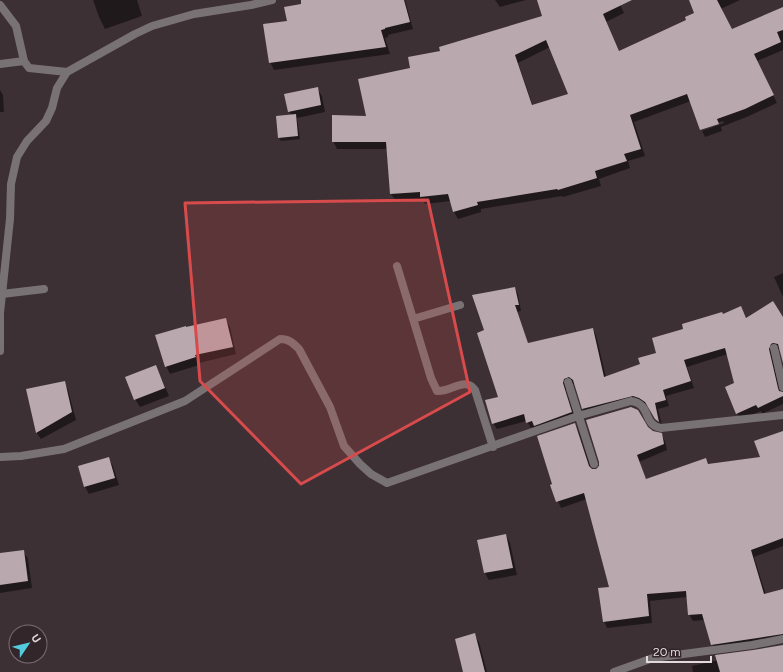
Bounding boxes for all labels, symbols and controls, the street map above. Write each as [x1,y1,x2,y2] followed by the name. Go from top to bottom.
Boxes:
[8,624,48,664] north arrow
[28,632,43,646] text: U
[647,638,711,664] scale bar
[653,645,681,659] text: 20 m

